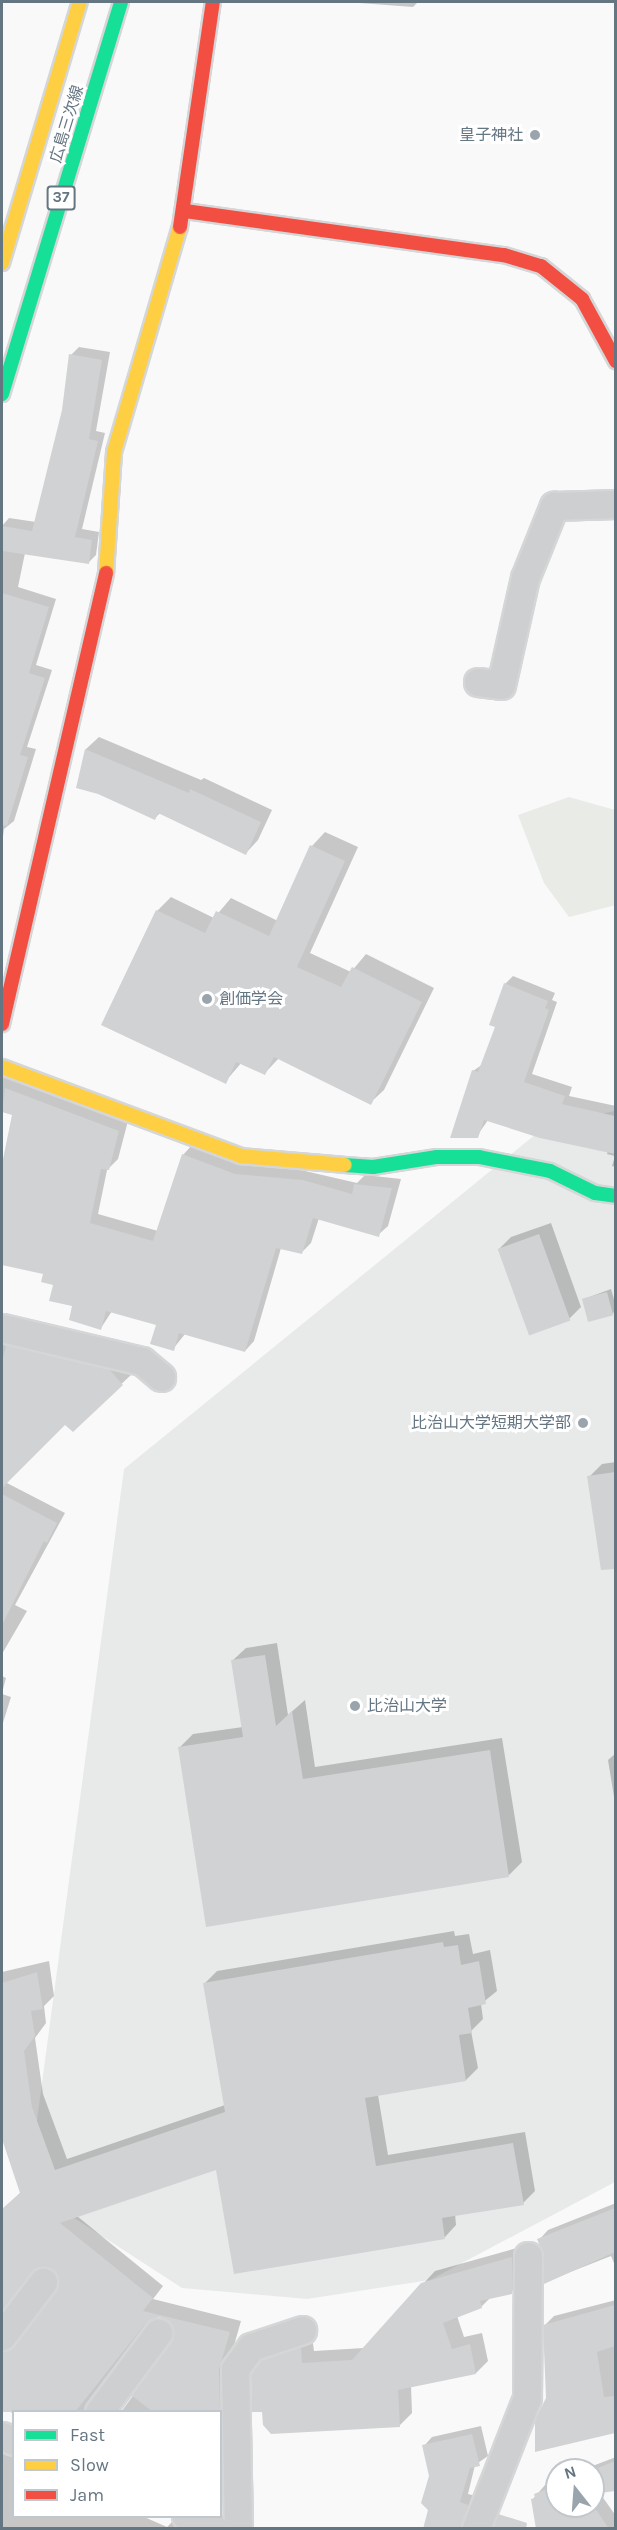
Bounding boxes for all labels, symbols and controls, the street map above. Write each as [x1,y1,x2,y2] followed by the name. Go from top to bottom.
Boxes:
[46,83,88,165] street label: 広島三次線
[459,125,523,145] place label: 皇子神社
[528,128,542,142] marker: 皇子神社
[46,186,76,210] road number: 37
[219,989,283,1009] place label: 創価学会
[200,992,214,1006] marker: 創価学会
[411,1413,571,1433] place label: 比治山大学短期大学部
[576,1416,590,1430] marker: 比治山大学短期大学部
[367,1696,447,1716] place label: 比治山大学
[348,1699,362,1713] marker: 比治山大学
[12,2410,222,2518] legend
[70,2424,105,2446] text: Fast
[70,2454,109,2476] text: Slow
[545,2458,605,2518] north arrow
[562,2461,578,2483] text: N
[70,2484,104,2506] text: Jam

